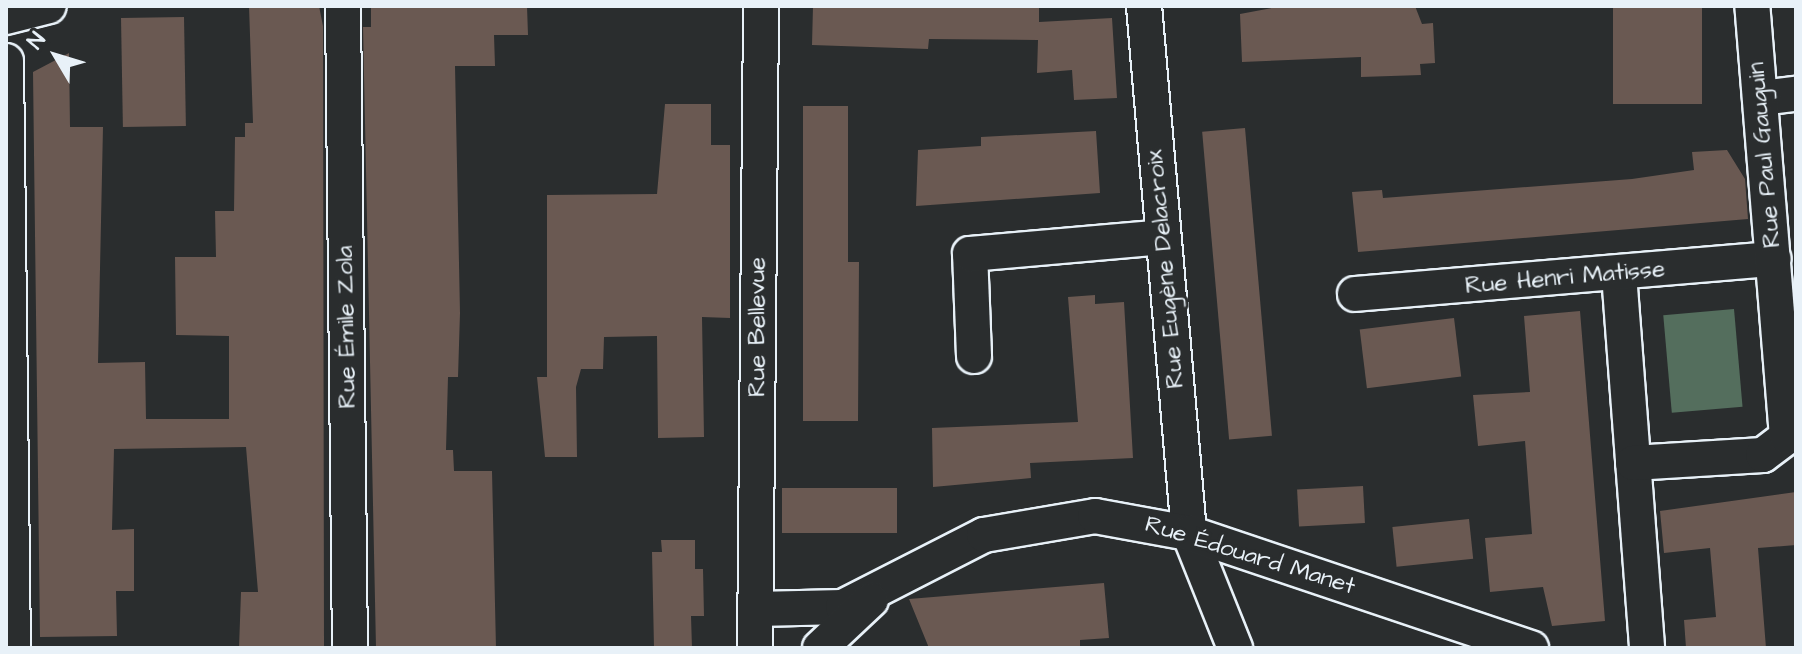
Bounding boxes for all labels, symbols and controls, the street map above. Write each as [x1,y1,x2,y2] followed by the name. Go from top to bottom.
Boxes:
[16,16,96,96] north arrow
[20,26,53,56] text: N
[1743,61,1787,249] street label: Rue Paul Gauguin
[1141,148,1191,390] street label: Rue Eugène Delacroix
[331,245,363,409] street label: Rue Émile Zola
[1464,255,1666,301] street label: Rue Henri Matisse
[744,257,772,397] street label: Rue Bellevue
[1141,510,1359,602] street label: Rue Édouard Manet

